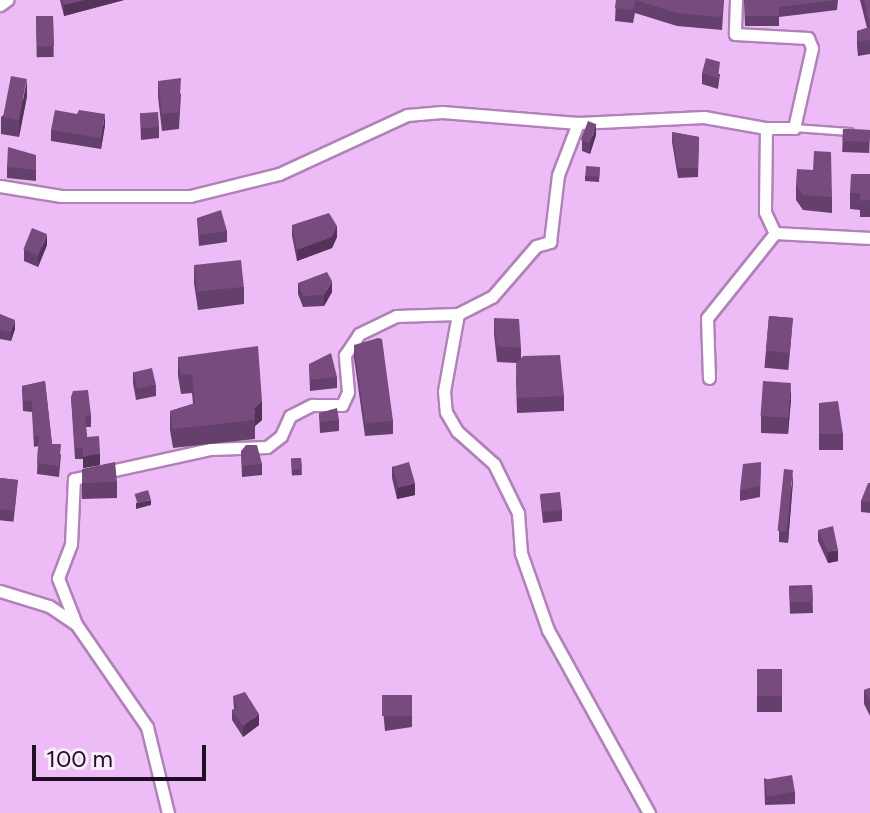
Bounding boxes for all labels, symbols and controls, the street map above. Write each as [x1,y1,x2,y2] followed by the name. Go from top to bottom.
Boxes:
[36,729,210,779] scale bar
[46,744,113,773] text: 100 m

